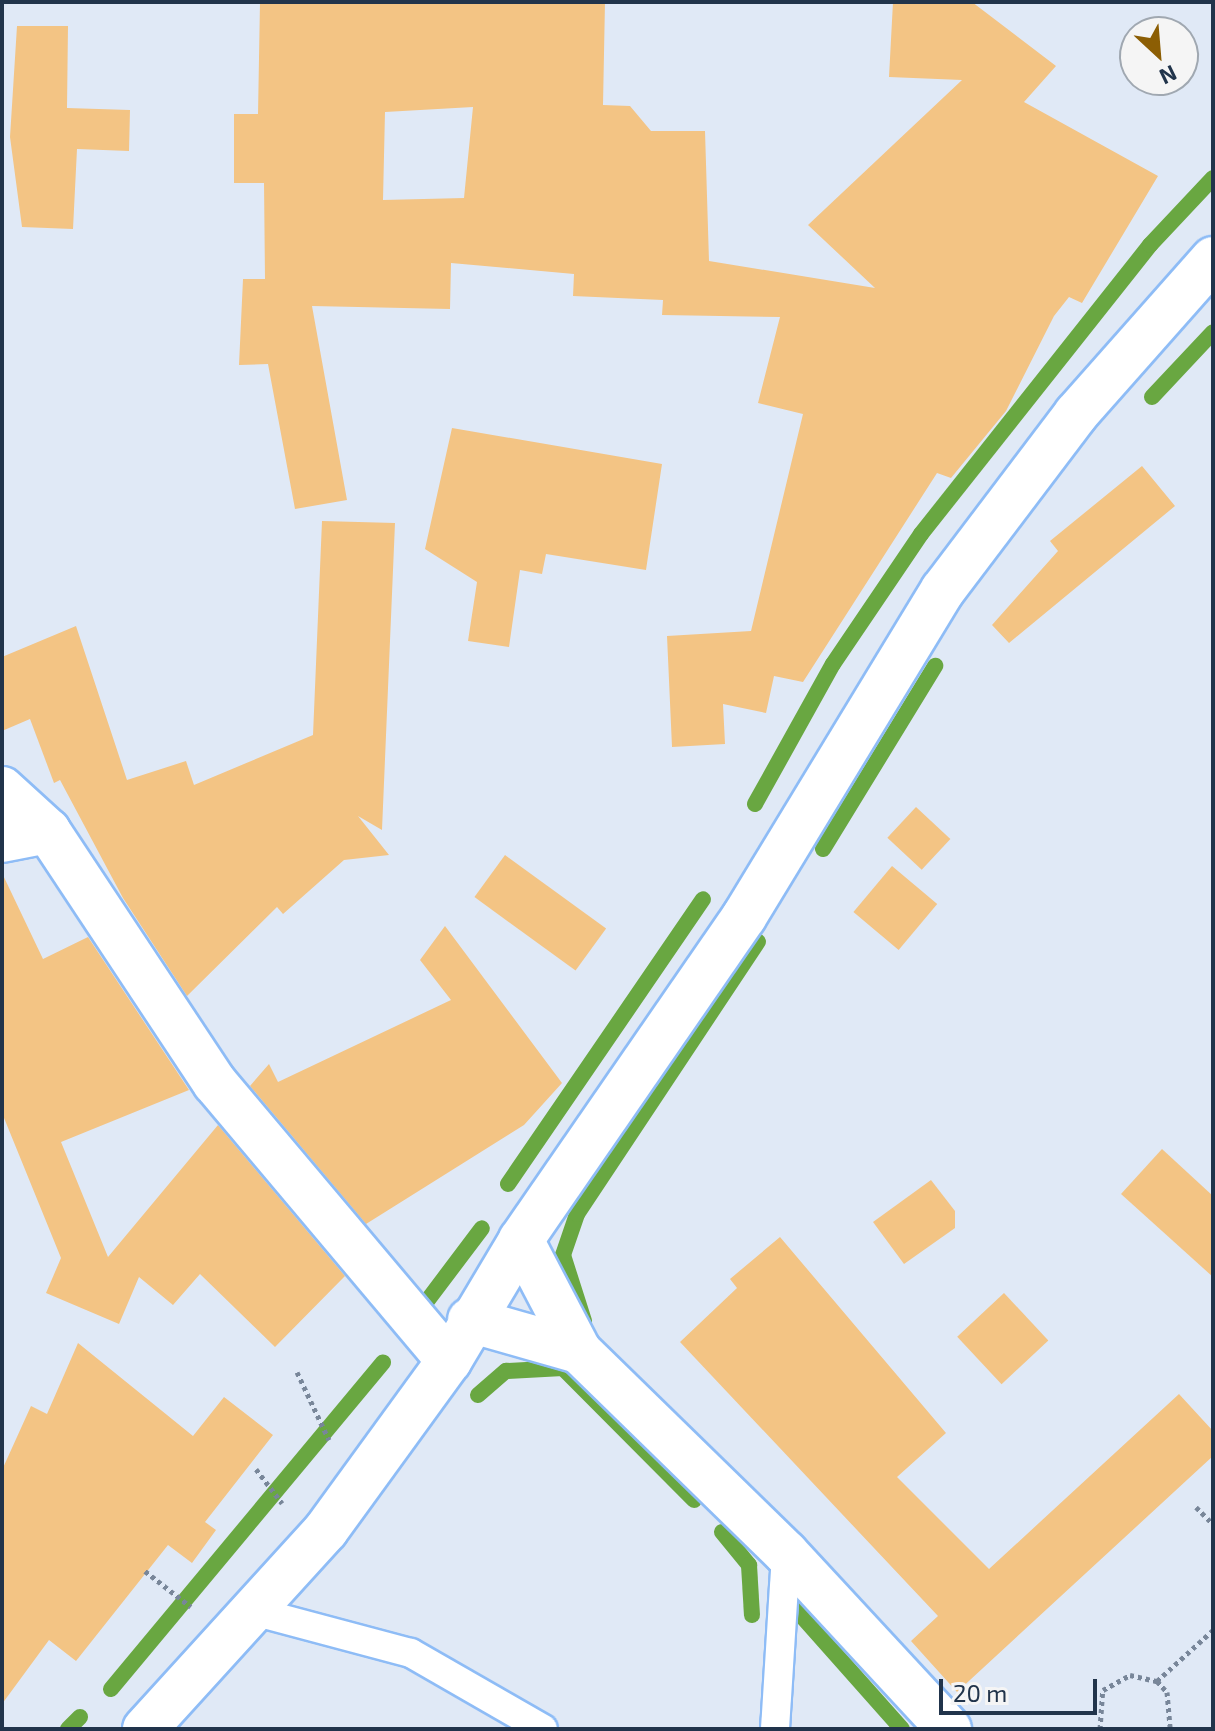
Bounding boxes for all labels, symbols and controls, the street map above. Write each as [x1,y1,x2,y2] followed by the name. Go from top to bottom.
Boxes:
[1119,16,1199,96] north arrow
[1156,61,1181,91] text: N
[943,1663,1101,1713] scale bar
[953,1678,1007,1707] text: 20 m

